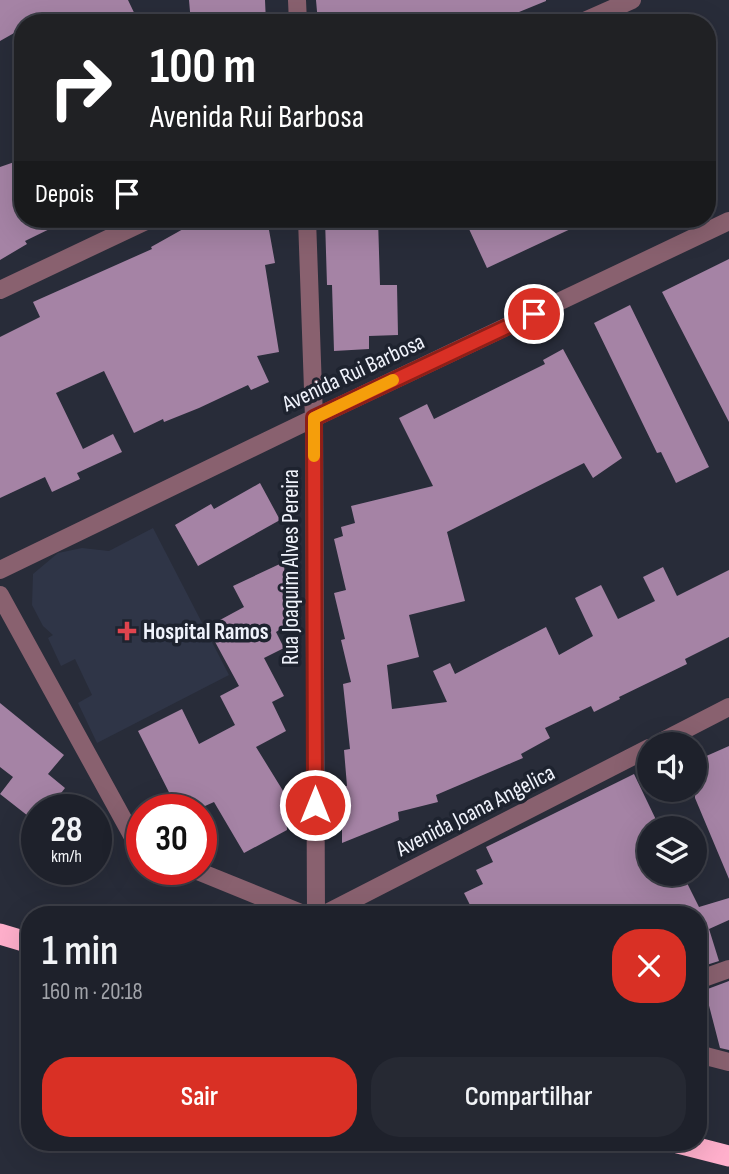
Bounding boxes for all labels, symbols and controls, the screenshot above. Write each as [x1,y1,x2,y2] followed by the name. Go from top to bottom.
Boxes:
[150,38,256,97] text: 100 m
[35,42,126,133] icon: right
[150,98,364,137] text: Avenida Rui Barbosa
[108,175,146,213] icon: arrive
[35,179,94,210] text: Depois
[504,284,564,344] pin
[515,295,553,333] icon: arrive
[277,328,429,419] street label: Avenida Rui Barbosa
[277,469,305,665] street label: Rua Joaquim Alves Pereira
[143,618,269,646] place label: Hospital Ramos
[117,621,137,641] marker: Hospital Ramos
[637,732,707,886] map controls
[637,732,707,802] button: sound
[390,759,560,863] street label: Avenida Joana Angelica
[278,768,352,842] position arrow
[126,794,217,885] speed limit sign: 30
[51,809,82,852] text: 28
[637,816,707,886] button: layers
[51,846,82,867] text: km/h
[42,926,118,977] text: 1 min
[612,929,686,1003] button: close
[42,978,143,1006] text: 160 m · 20:18
[42,1057,357,1137] button: Sair
[371,1057,686,1137] button: Compartilhar

